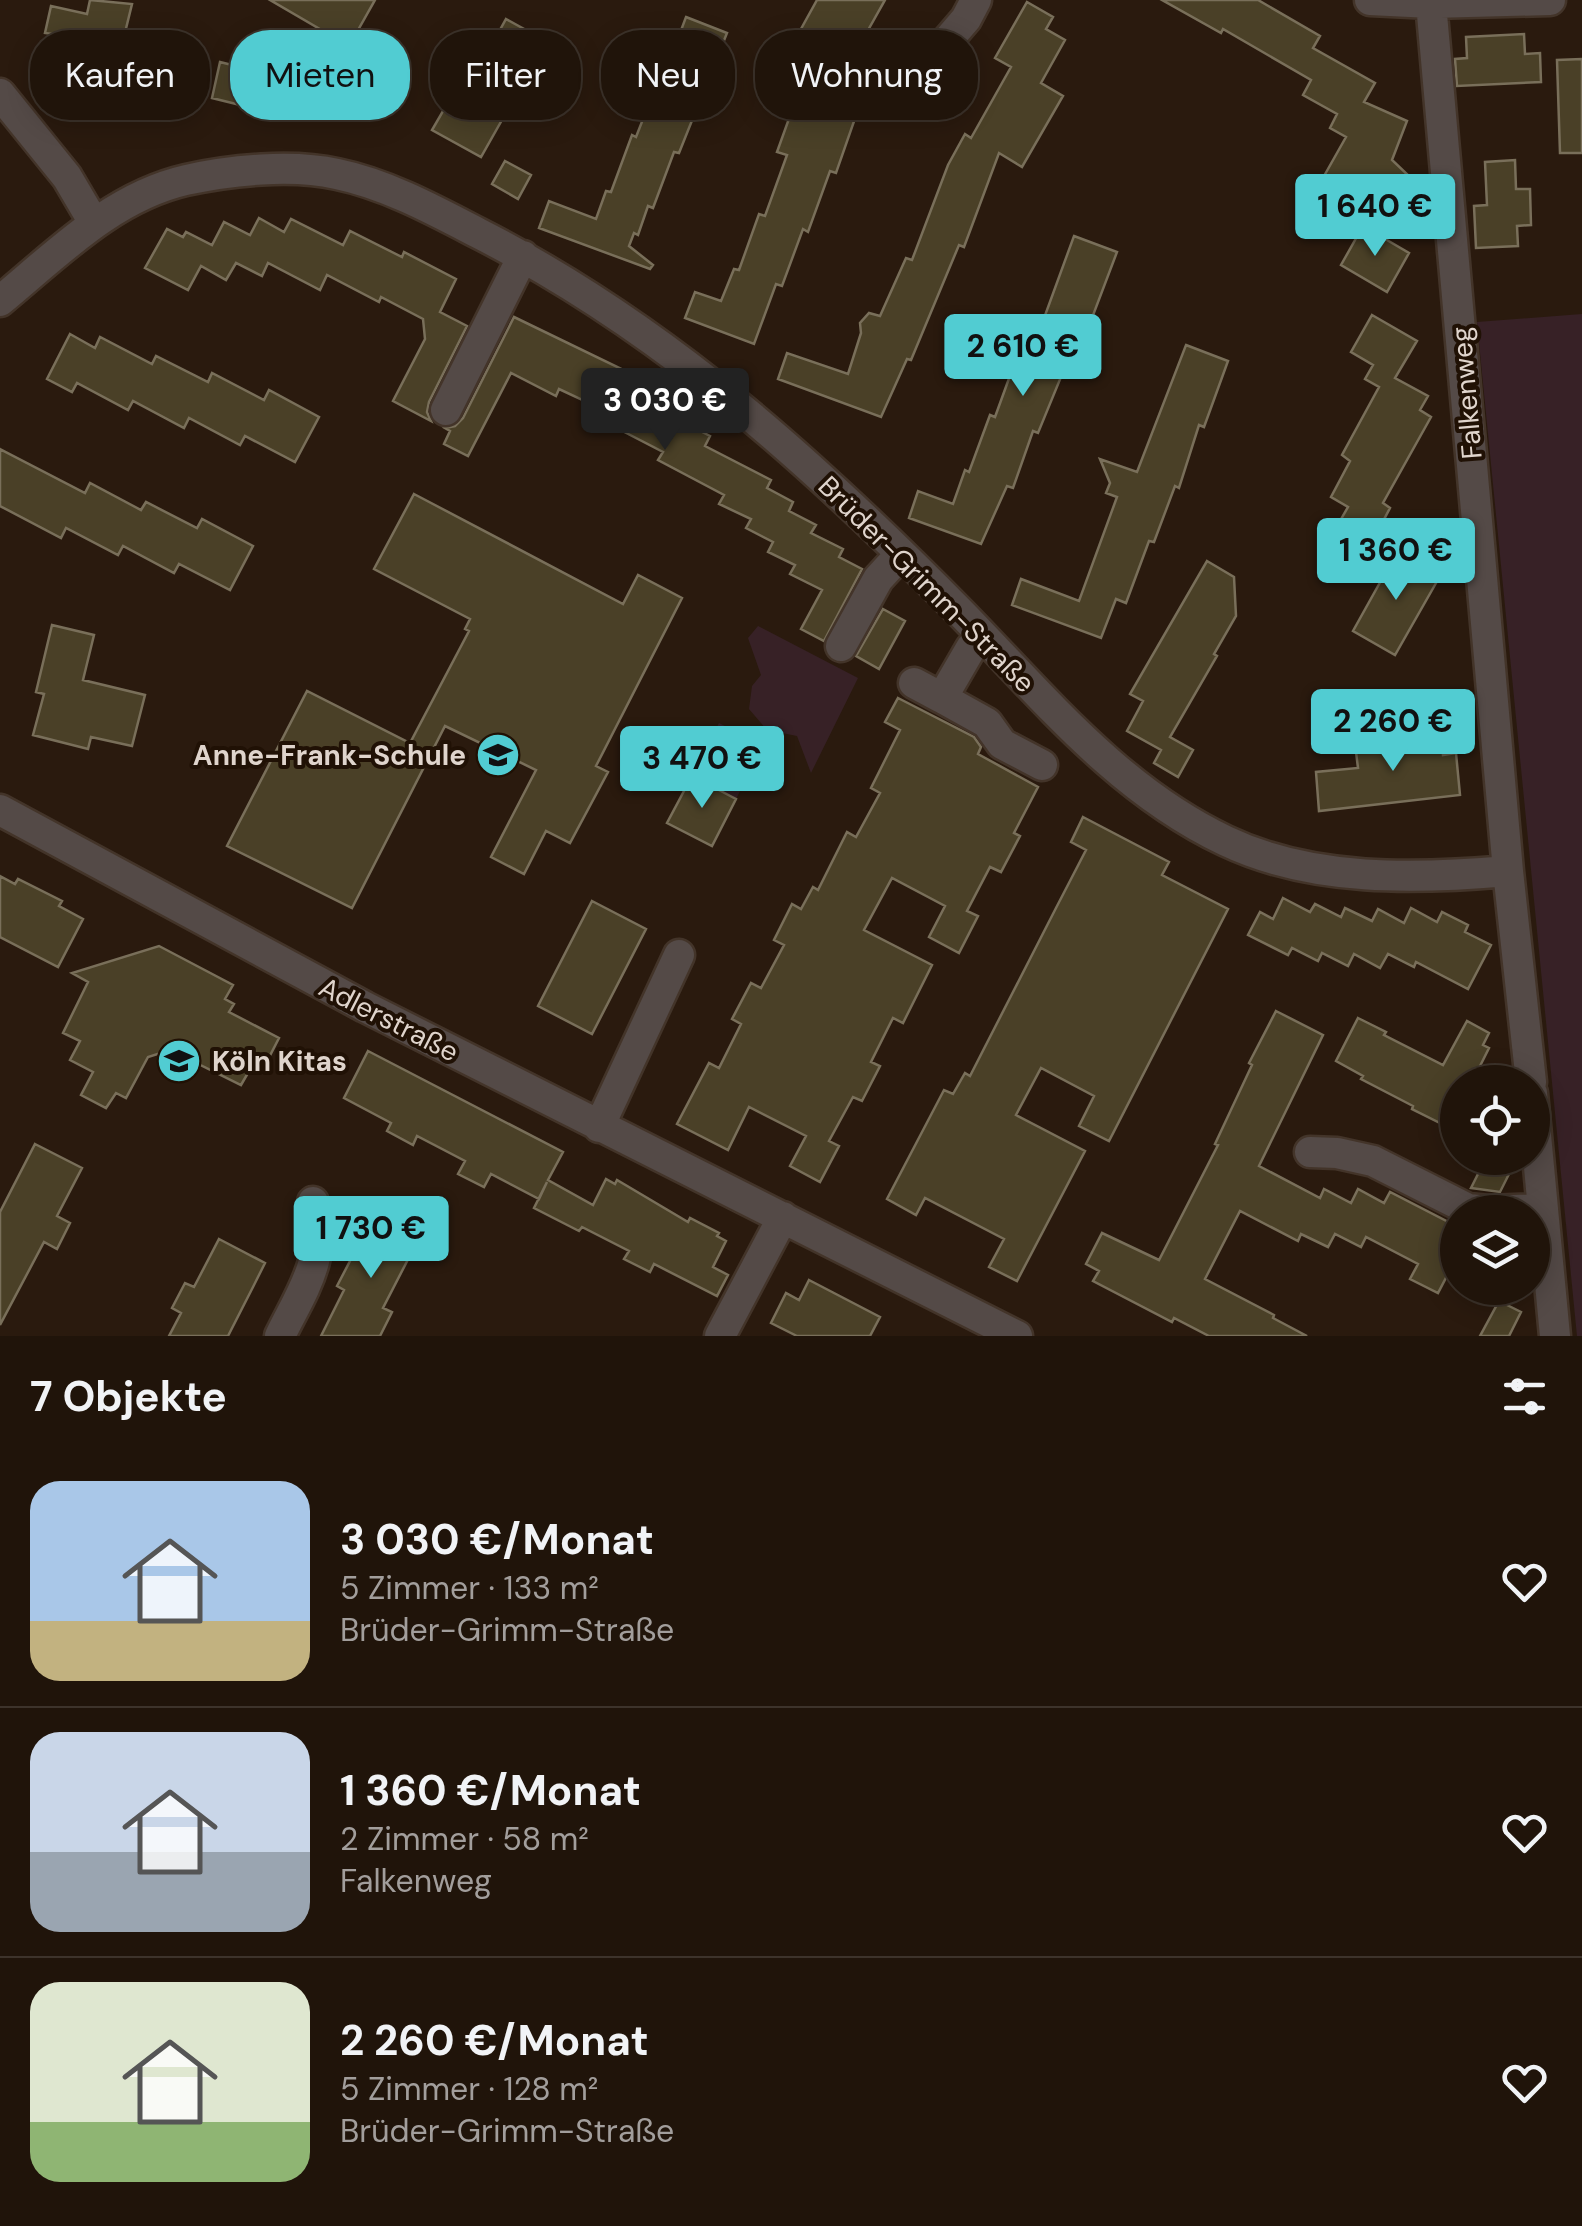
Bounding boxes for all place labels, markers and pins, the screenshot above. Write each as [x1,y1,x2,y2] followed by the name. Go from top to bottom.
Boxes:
[1283,174,1467,259] pin: 1 640 €
[931,314,1115,399] pin: 2 610 €
[573,368,757,453] pin: 3 030 €
[1304,518,1488,603] pin: 1 360 €
[1301,689,1485,774] pin: 2 260 €
[610,726,794,811] pin: 3 470 €
[475,732,521,778] school or university icon: Anne-Frank-Schule
[193,737,466,774] place label: Anne-Frank-Schule
[156,1038,202,1084] school or university icon: Köln Kitas
[212,1043,347,1080] place label: Köln Kitas
[279,1196,463,1281] pin: 1 730 €

